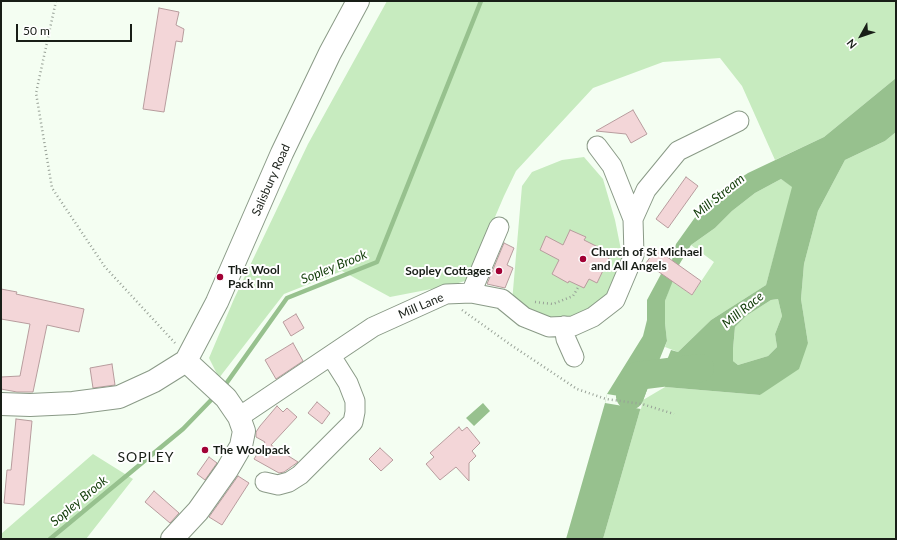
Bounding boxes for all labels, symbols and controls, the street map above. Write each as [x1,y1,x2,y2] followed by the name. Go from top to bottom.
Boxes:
[18,16,134,42] scale bar
[841,16,881,56] north arrow
[23,23,50,38] text: 50 m
[844,37,859,51] text: N
[249,142,293,218] street label: Salisbury Road
[690,171,748,221] water label: Mill Stream
[591,245,702,273] place label: Church of St Michael and All Angels
[299,247,369,287] water label: Sopley Brook
[578,254,588,264] marker: Church of St Michael and All Angels
[228,263,280,291] place label: The Wool Pack Inn
[405,264,491,278] place label: Sopley Cottages
[494,266,504,276] marker: Sopley Cottages
[215,272,225,282] marker: The Wool Pack Inn
[719,289,767,331] water label: Mill Race
[396,290,446,322] street label: Mill Lane
[213,443,290,457] place label: The Woolpack
[200,445,210,455] marker: The Woolpack
[117,449,175,465] district label: SOPLEY
[47,473,111,529] water label: Sopley Brook

